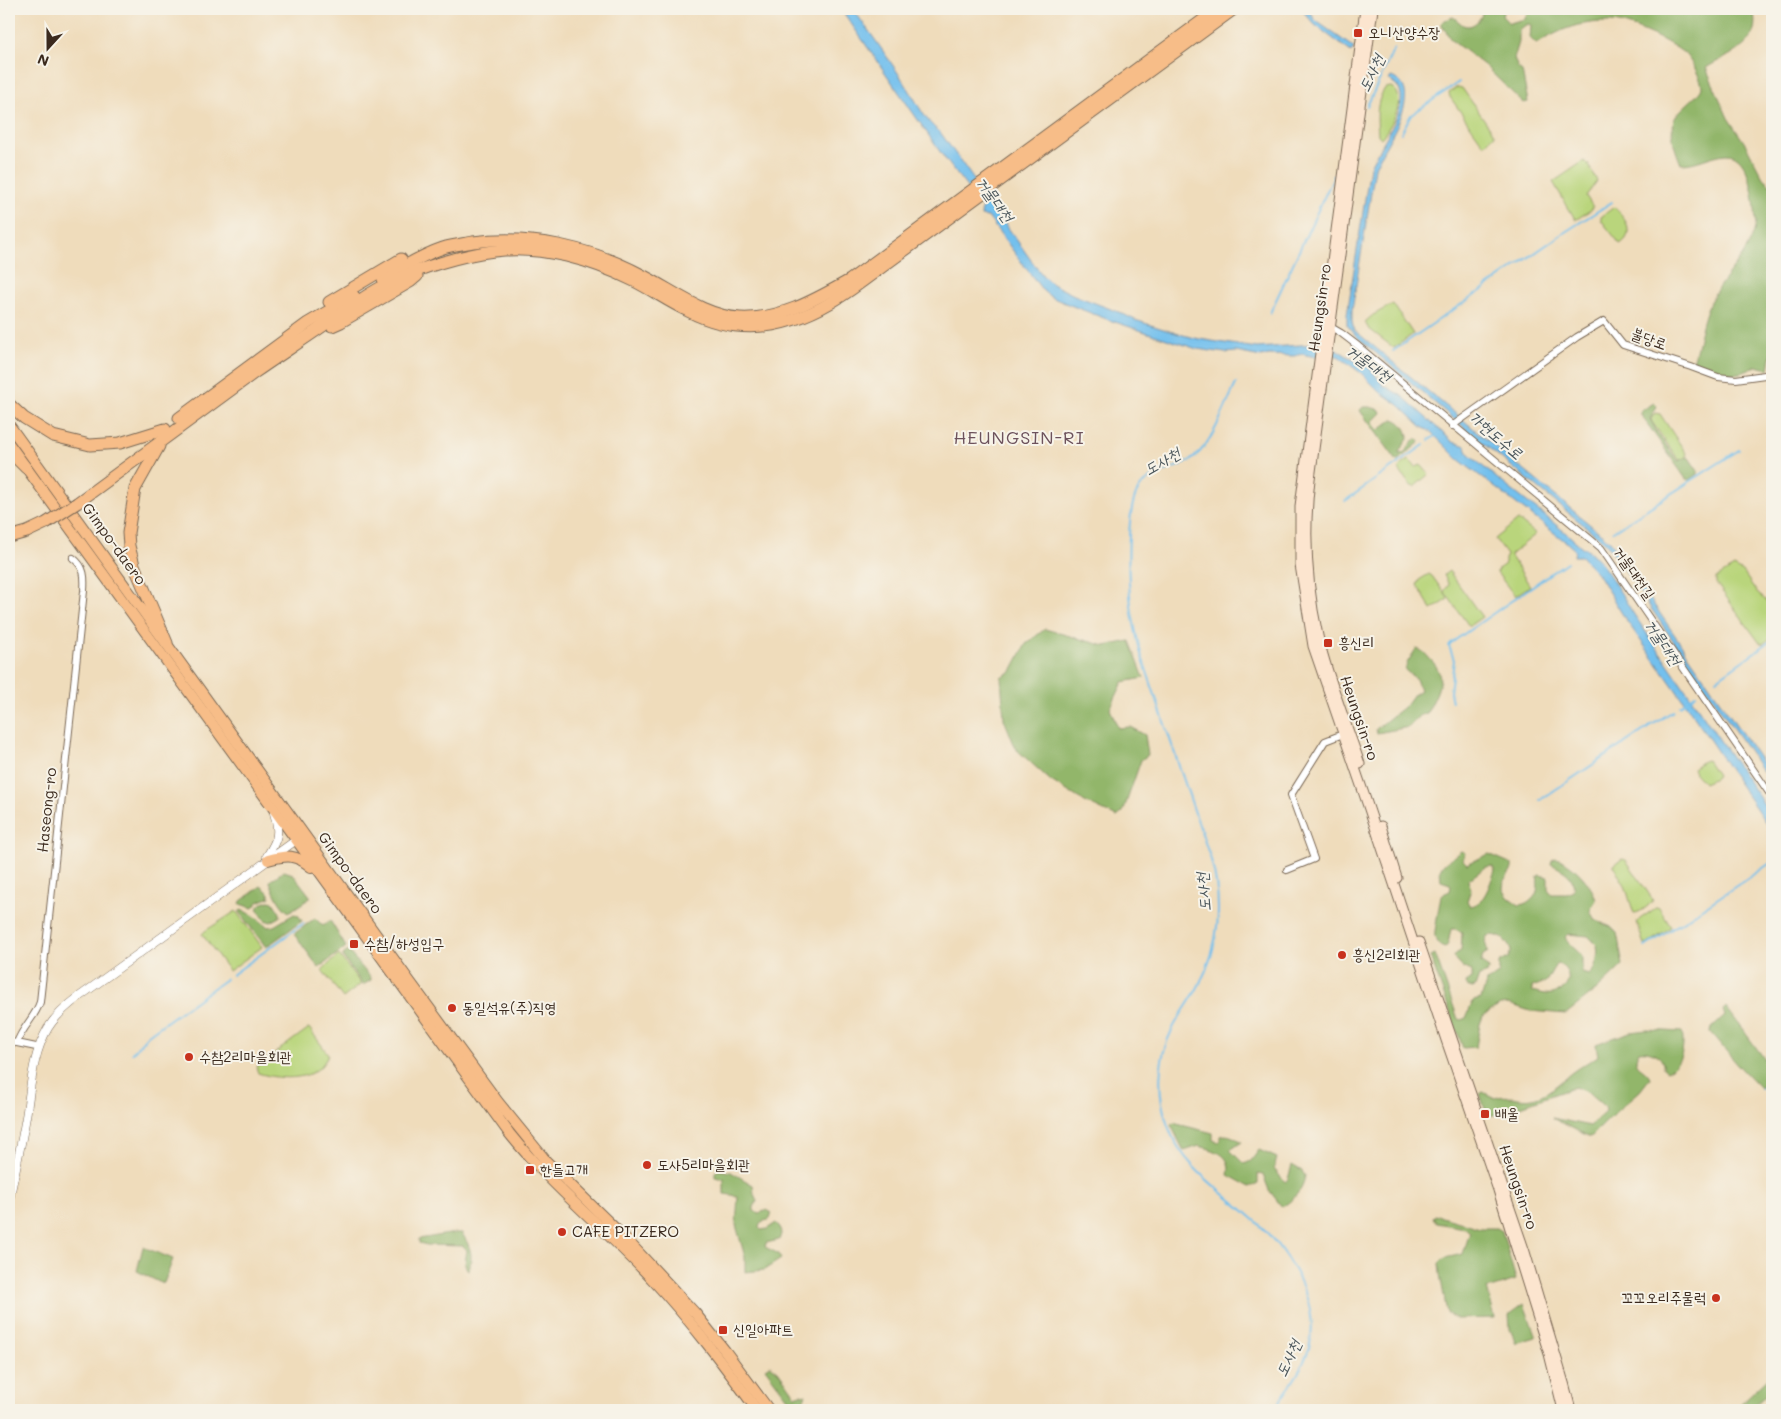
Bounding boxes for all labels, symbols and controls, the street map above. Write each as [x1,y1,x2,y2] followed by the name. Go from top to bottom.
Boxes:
[22,22,72,72] north arrow
[1368,22,1440,42] place label: 오니산양수장
[1352,27,1364,39] marker: 오니산양수장
[1353,49,1389,95] water label: 도사천
[35,50,52,71] text: N
[972,172,1020,227] water label: 거물대천
[1303,263,1335,353] street label: Heungsin-ro
[1629,322,1670,354] street label: 불당로
[1342,339,1398,387] water label: 거물대천
[1465,406,1528,463] water label: 가현도수로
[953,425,1085,449] district label: HEUNGSIN-RI
[1140,441,1186,479] water label: 도사천
[78,498,151,588] street label: Gimpo-daero
[1609,542,1660,603] street label: 거물대천길
[1640,615,1688,671] water label: 거물대천
[1338,632,1374,652] place label: 흥신리
[1322,637,1334,649] marker: 흥신리
[1336,673,1384,763] street label: Heungsin-ro
[32,766,60,853] street label: Haseong-ro
[314,827,387,917] street label: Gimpo-daero
[1190,870,1215,912] water label: 도사천
[364,933,444,953] place label: 수참/하성입구
[348,938,360,950] marker: 수참/하성입구
[1352,944,1421,964] place label: 흥신2리회관
[1336,949,1348,961] marker: 흥신2리회관
[462,997,557,1017] place label: 동일석유(주)직영
[446,1002,458,1014] marker: 동일석유(주)직영
[199,1046,292,1066] place label: 수참2리마을회관
[183,1051,195,1063] marker: 수참2리마을회관
[1495,1103,1519,1123] place label: 배울
[1479,1108,1491,1120] marker: 배울
[1495,1142,1543,1232] street label: Heungsin-ro
[657,1154,750,1174] place label: 도사5리마을회관
[540,1159,588,1179] place label: 한들고개
[641,1159,653,1171] marker: 도사5리마을회관
[524,1164,536,1176] marker: 한들고개
[572,1221,679,1241] place label: CAFE PITZERO
[556,1226,568,1238] marker: CAFE PITZERO
[1622,1287,1706,1307] place label: 꼬꼬오리주물럭
[1710,1292,1722,1304] marker: 꼬꼬오리주물럭
[733,1319,793,1339] place label: 신일아파트
[717,1324,729,1336] marker: 신일아파트
[1270,1334,1306,1380] water label: 도사천

